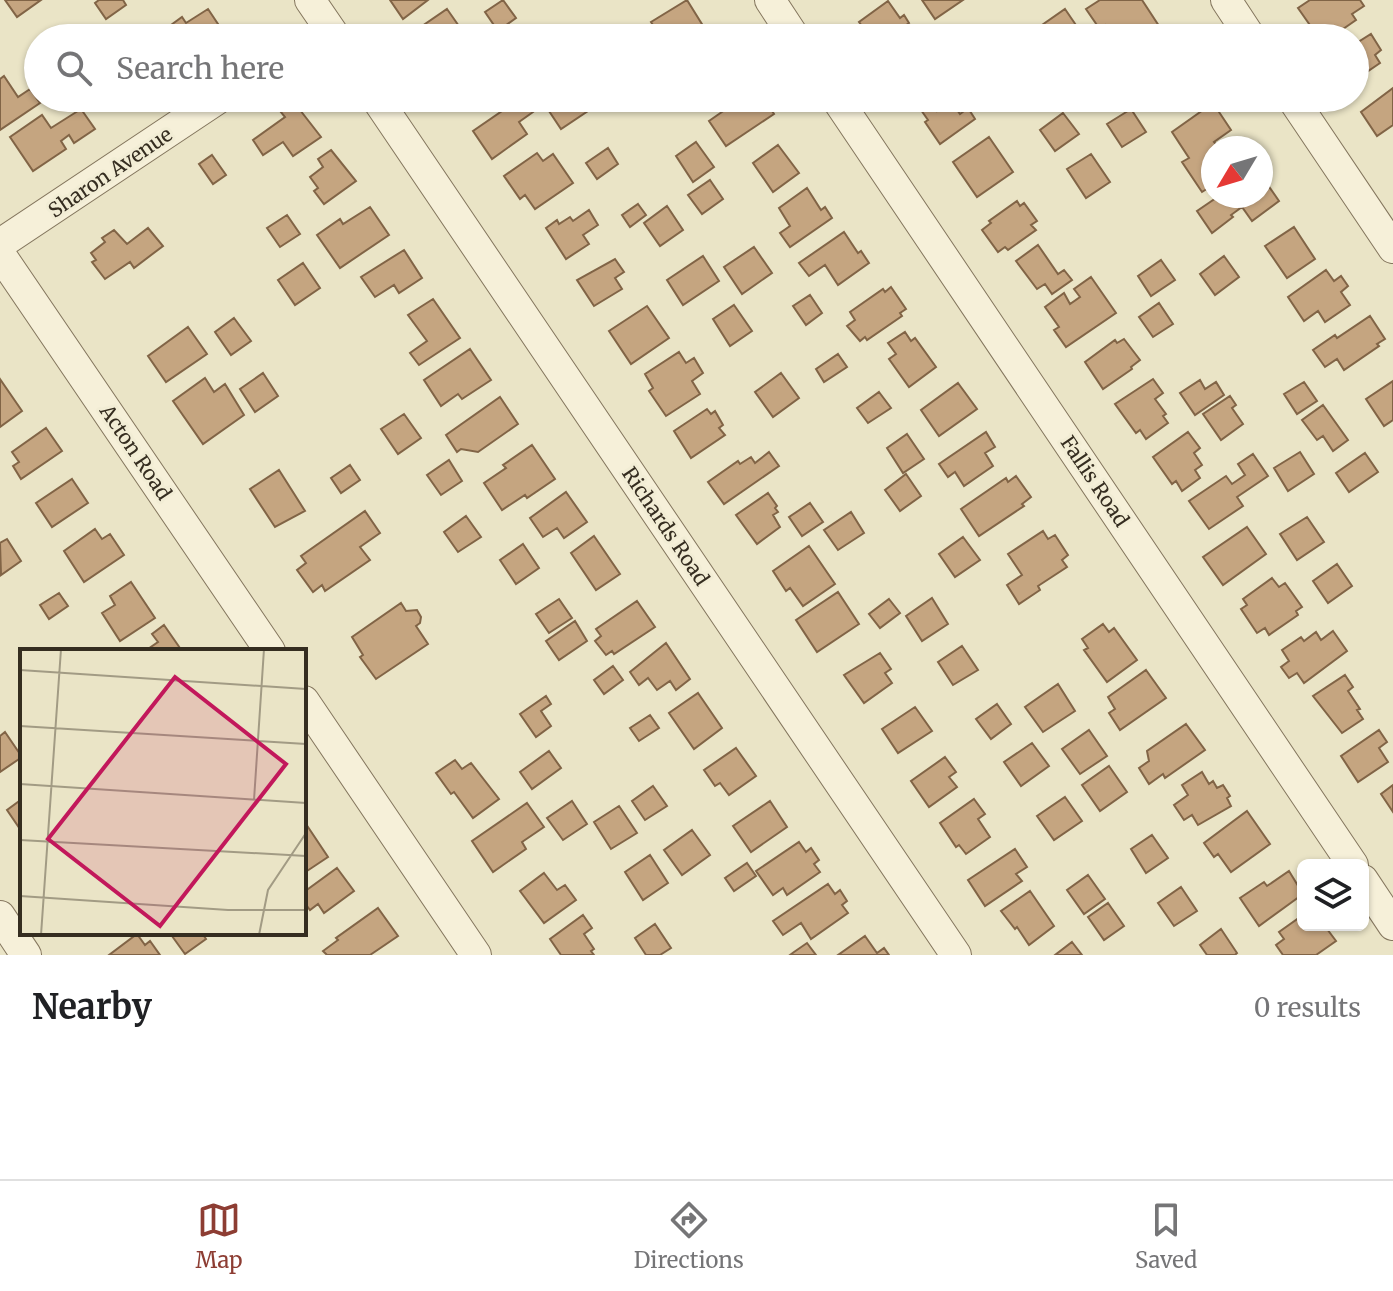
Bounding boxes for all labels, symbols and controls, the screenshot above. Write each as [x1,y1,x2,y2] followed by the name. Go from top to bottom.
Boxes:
[24,24,1369,112] search box
[52,46,96,90] icon: search
[116,49,284,87] text: Search here
[43,121,177,223] street label: Sharon Avenue
[1201,136,1273,208] north arrow
[94,399,177,504] street label: Acton Road
[1056,431,1134,531] street label: Fallis Road
[617,462,715,590] street label: Richards Road
[20,649,306,935] inset map
[1297,859,1369,931] map controls
[1297,859,1369,931] button: layers
[32,986,152,1028] text: Nearby
[1254,991,1361,1024] text: 0 results
[196,1198,243,1274] tab: Map
[634,1198,744,1274] tab: Directions
[1135,1198,1197,1274] tab: Saved

